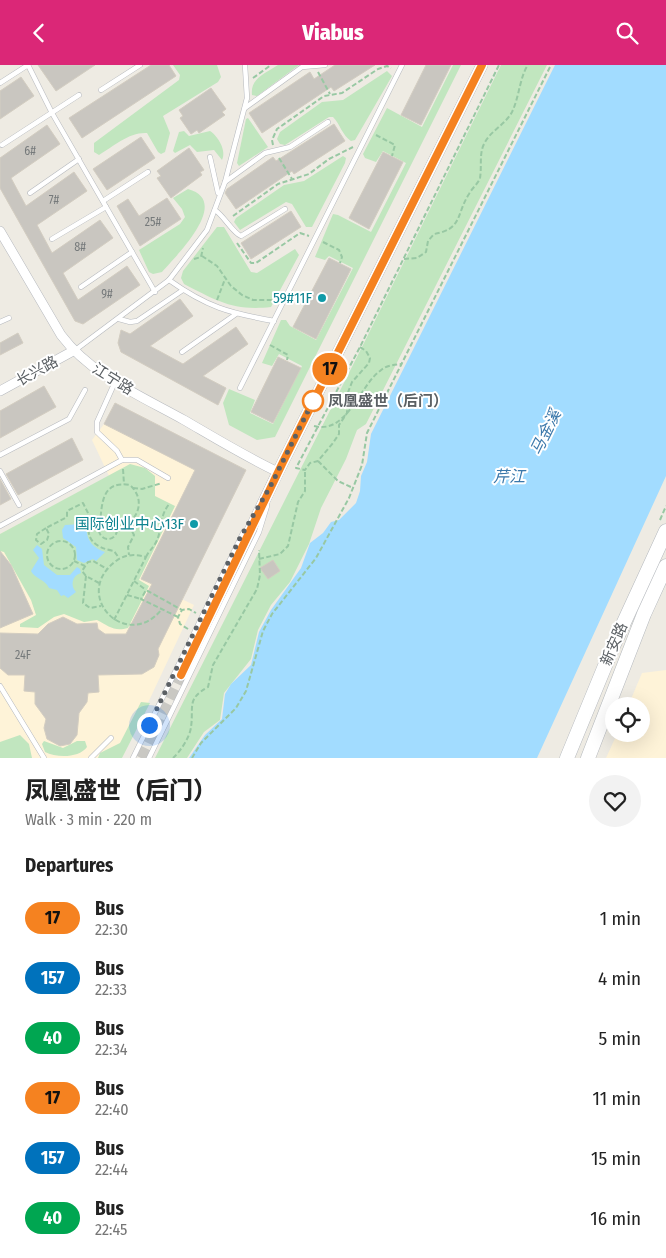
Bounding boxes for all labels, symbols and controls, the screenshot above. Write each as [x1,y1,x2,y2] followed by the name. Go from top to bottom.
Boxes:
[25,19,53,47] icon: back
[302,19,364,46] text: Viabus
[613,19,641,47] icon: search
[24,144,36,158] house number: 6#
[49,193,59,207] house number: 7#
[145,215,162,229] house number: 25#
[74,240,86,254] house number: 8#
[101,287,113,301] house number: 9#
[273,289,312,307] place label: 59#11F
[316,292,328,304] marker: 59#11F
[13,352,61,390] street label: 长兴路
[308,353,352,385] line badge: 17
[322,358,338,380] text: 17
[89,359,137,399] street label: 江宁路
[302,390,324,412] marker: 凤凰盛世（后门）
[328,392,448,410] place label: 凤凰盛世（后门）
[526,405,565,458] water label: 马金溪
[493,467,527,486] water label: 芹江
[75,515,184,533] place label: 国际创业中心13F
[188,518,200,530] marker: 国际创业中心13F
[597,620,631,668] street label: 新安路
[15,648,32,662] house number: 24F
[605,697,650,742] map controls
[605,697,650,742] button: locate
[137,713,162,738] your location
[589,775,641,827] button: heart
[25,777,217,805] text: 凤凰盛世（后门）
[25,810,152,829] text: Walk · 3 min · 220 m
[25,854,113,877] text: Departures
[95,897,124,920] text: Bus
[45,907,60,929] text: 17
[600,907,641,930] text: 1 min
[95,920,128,939] text: 22:30
[95,957,124,980] text: Bus
[41,967,64,989] text: 157
[598,967,641,990] text: 4 min
[95,980,127,999] text: 22:33
[95,1017,124,1040] text: Bus
[43,1027,62,1049] text: 40
[598,1027,641,1050] text: 5 min
[95,1040,128,1059] text: 22:34
[95,1077,124,1100] text: Bus
[45,1087,60,1109] text: 17
[593,1087,641,1110] text: 11 min
[95,1100,129,1119] text: 22:40
[95,1137,124,1160] text: Bus
[41,1147,64,1169] text: 157
[591,1147,641,1170] text: 15 min
[95,1160,128,1179] text: 22:44
[95,1197,124,1220] text: Bus
[43,1207,62,1229] text: 40
[590,1207,641,1230] text: 16 min
[95,1220,127,1239] text: 22:45

